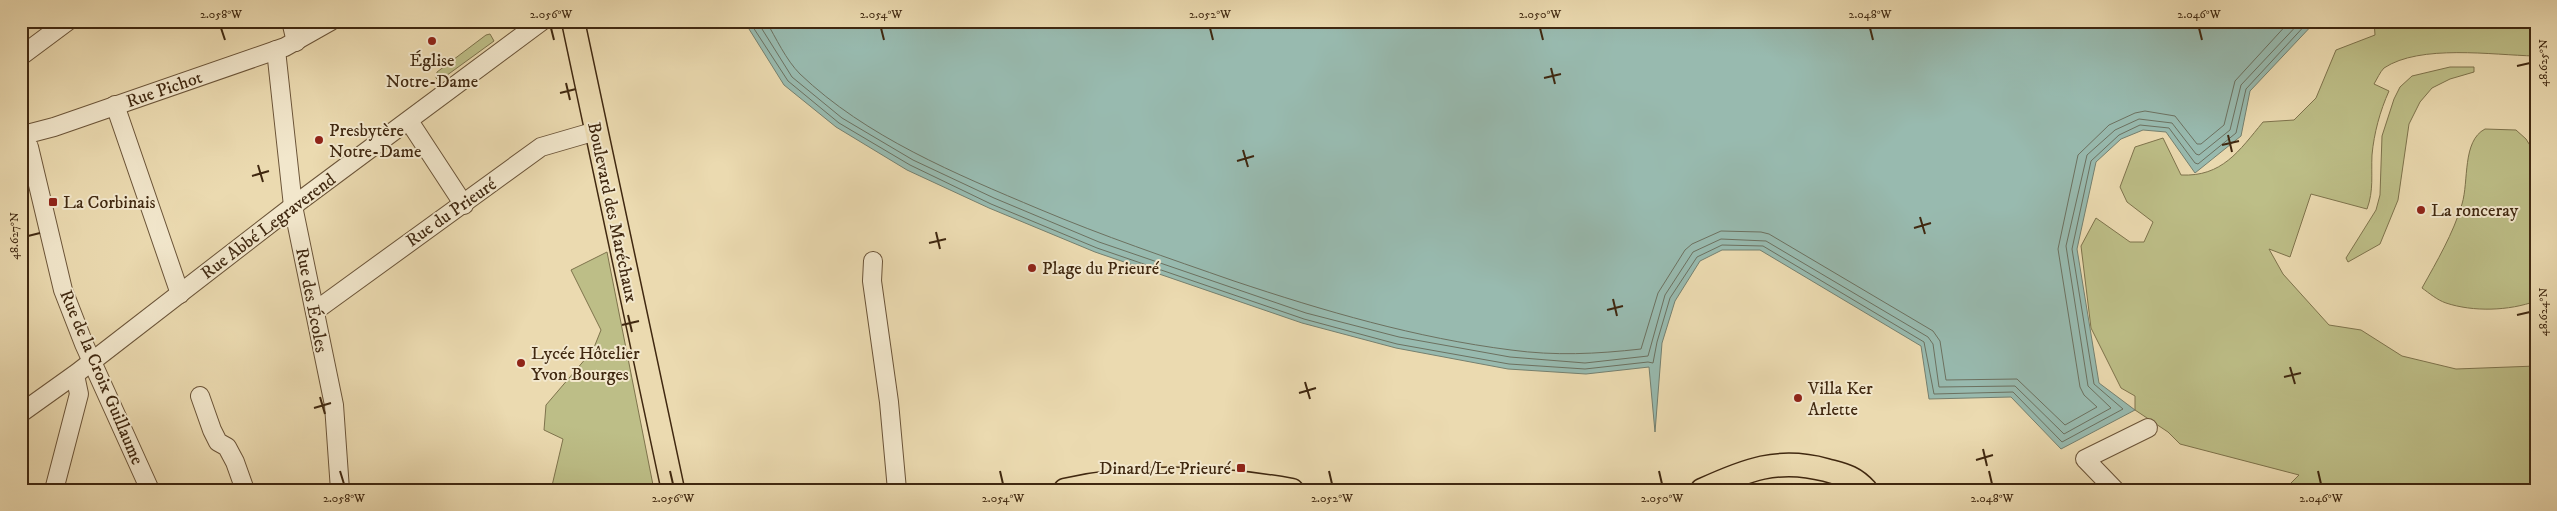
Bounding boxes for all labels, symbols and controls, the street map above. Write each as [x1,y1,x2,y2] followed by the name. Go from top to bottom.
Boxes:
[200,7,243,22] text: 2.058°W
[530,7,573,22] text: 2.056°W
[860,7,903,22] text: 2.054°W
[1189,7,1232,22] text: 2.052°W
[1519,7,1562,22] text: 2.050°W
[1848,7,1893,22] text: 2.048°W
[2177,7,2222,22] text: 2.046°W
[426,35,438,47] marker: Église Notre-Dame
[2536,39,2551,87] text: 48.625°N
[386,50,478,93] place label: Église Notre-Dame
[124,67,205,113] street label: Rue Pichot
[329,120,421,163] place label: Presbytère Notre-Dame
[582,120,642,304] street label: Boulevard des Maréchaux
[313,134,325,146] marker: Presbytère Notre-Dame
[197,169,340,285] street label: Rue Abbé Legraverend
[402,173,502,252] street label: Rue du Prieuré
[63,192,156,214] place label: La Corbinais
[47,196,59,208] marker: La Corbinais
[2431,200,2519,222] place label: La ronceray
[2415,204,2427,216] marker: La ronceray
[7,212,22,260] text: 48.627°N
[290,246,332,354] street label: Rue des Écoles
[1042,258,1160,280] place label: Plage du Prieuré
[1026,262,1038,274] marker: Plage du Prieuré
[54,287,148,468] street label: Rue de la Croix Guillaume
[2536,288,2551,336] text: 48.624°N
[531,343,640,386] place label: Lycée Hôtelier Yvon Bourges
[515,357,527,369] marker: Lycée Hôtelier Yvon Bourges
[1807,378,1873,421] place label: Villa Ker Arlette
[1792,392,1804,404] marker: Villa Ker Arlette
[1099,458,1232,480] place label: Dinard/Le Prieuré
[1235,462,1247,474] marker: Dinard/Le Prieuré
[323,491,366,506] text: 2.058°W
[652,491,695,506] text: 2.056°W
[982,491,1025,506] text: 2.054°W
[1311,491,1354,506] text: 2.052°W
[1641,491,1684,506] text: 2.050°W
[1970,491,2015,506] text: 2.048°W
[2299,491,2344,506] text: 2.046°W

